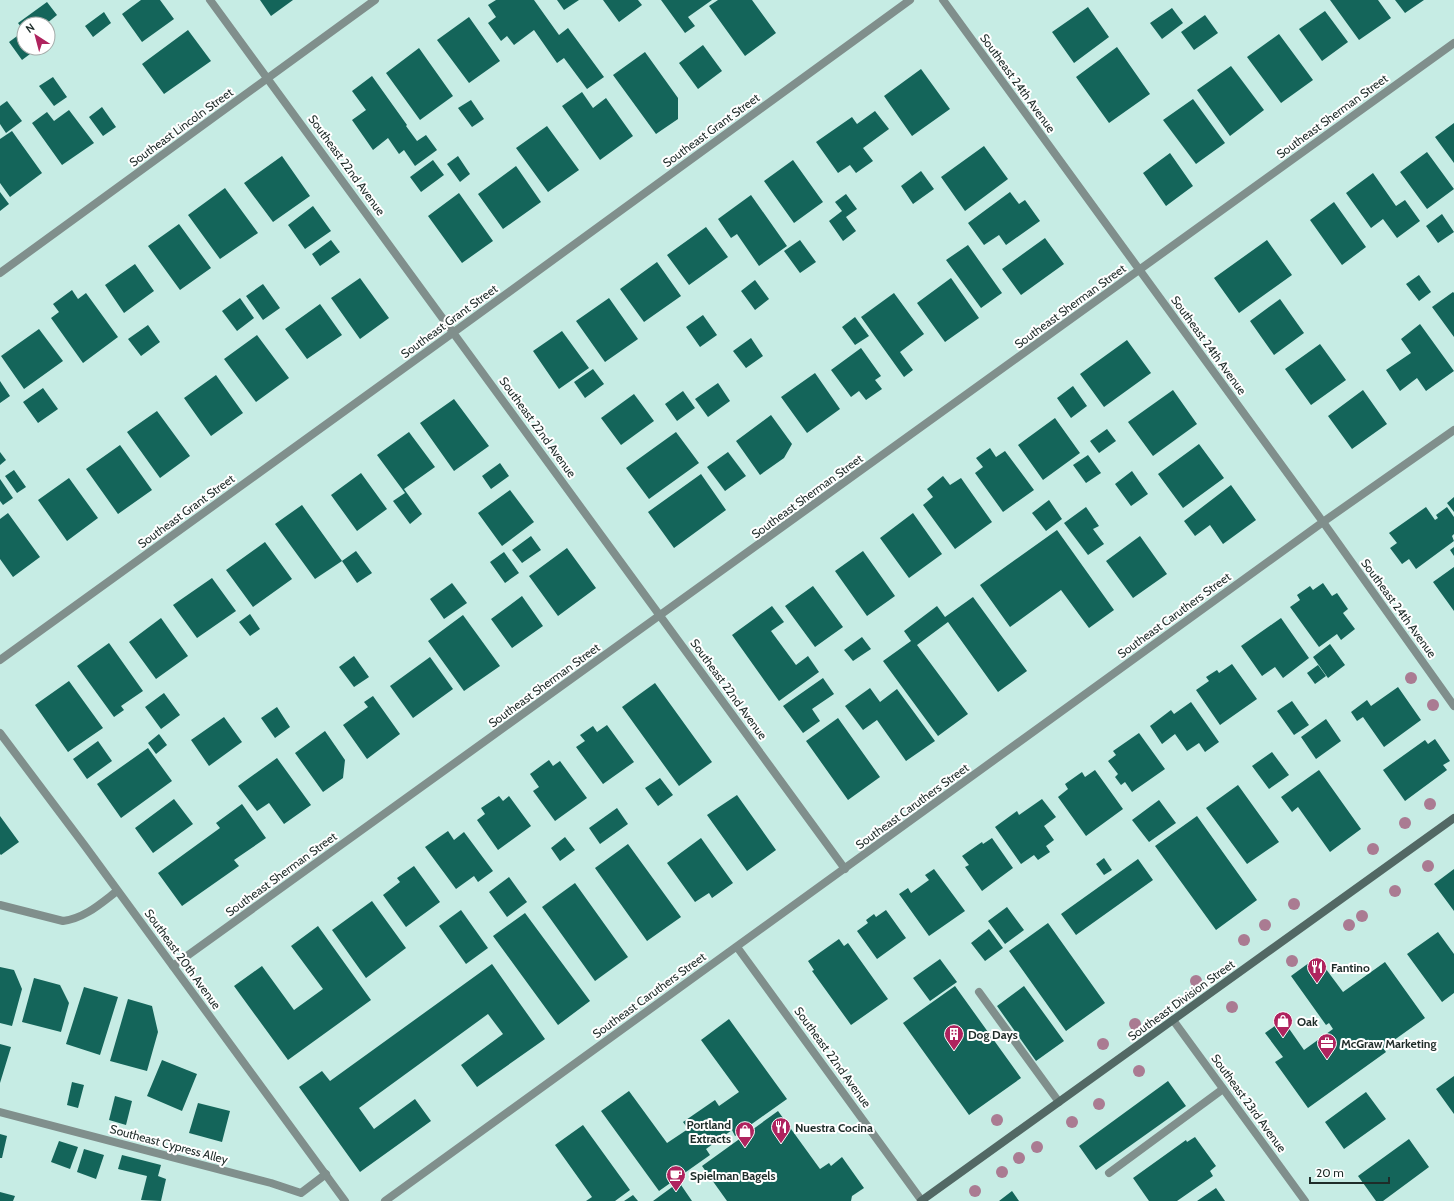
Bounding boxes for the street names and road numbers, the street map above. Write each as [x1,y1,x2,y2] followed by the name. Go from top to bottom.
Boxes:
[977,31,1059,135] street label: Southeast 24th Avenue
[1273,71,1391,161] street label: Southeast Sherman Street
[126,84,236,170] street label: Southeast Lincoln Street
[660,90,762,170] street label: Southeast Grant Street
[305,112,389,218] street label: Southeast 22nd Avenue
[1011,261,1129,351] street label: Southeast Sherman Street
[398,281,500,361] street label: Southeast Grant Street
[1168,293,1250,397] street label: Southeast 24th Avenue
[496,374,580,480] street label: Southeast 22nd Avenue
[748,451,866,541] street label: Southeast Sherman Street
[135,471,237,551] street label: Southeast Grant Street
[1358,556,1440,660] street label: Southeast 24th Avenue
[1114,569,1234,661] street label: Southeast Caruthers Street
[687,636,771,742] street label: Southeast 22nd Avenue
[485,640,603,730] street label: Southeast Sherman Street
[852,760,972,852] street label: Southeast Caruthers Street
[222,829,340,919] street label: Southeast Sherman Street
[142,906,224,1012] street label: Southeast 20th Avenue
[589,949,709,1041] street label: Southeast Caruthers Street
[1125,956,1237,1044] street label: Southeast Division Street
[791,1004,875,1110] street label: Southeast 22nd Avenue
[1208,1051,1290,1155] street label: Southeast 23rd Avenue
[108,1121,230,1167] street label: Southeast Cypress Alley

